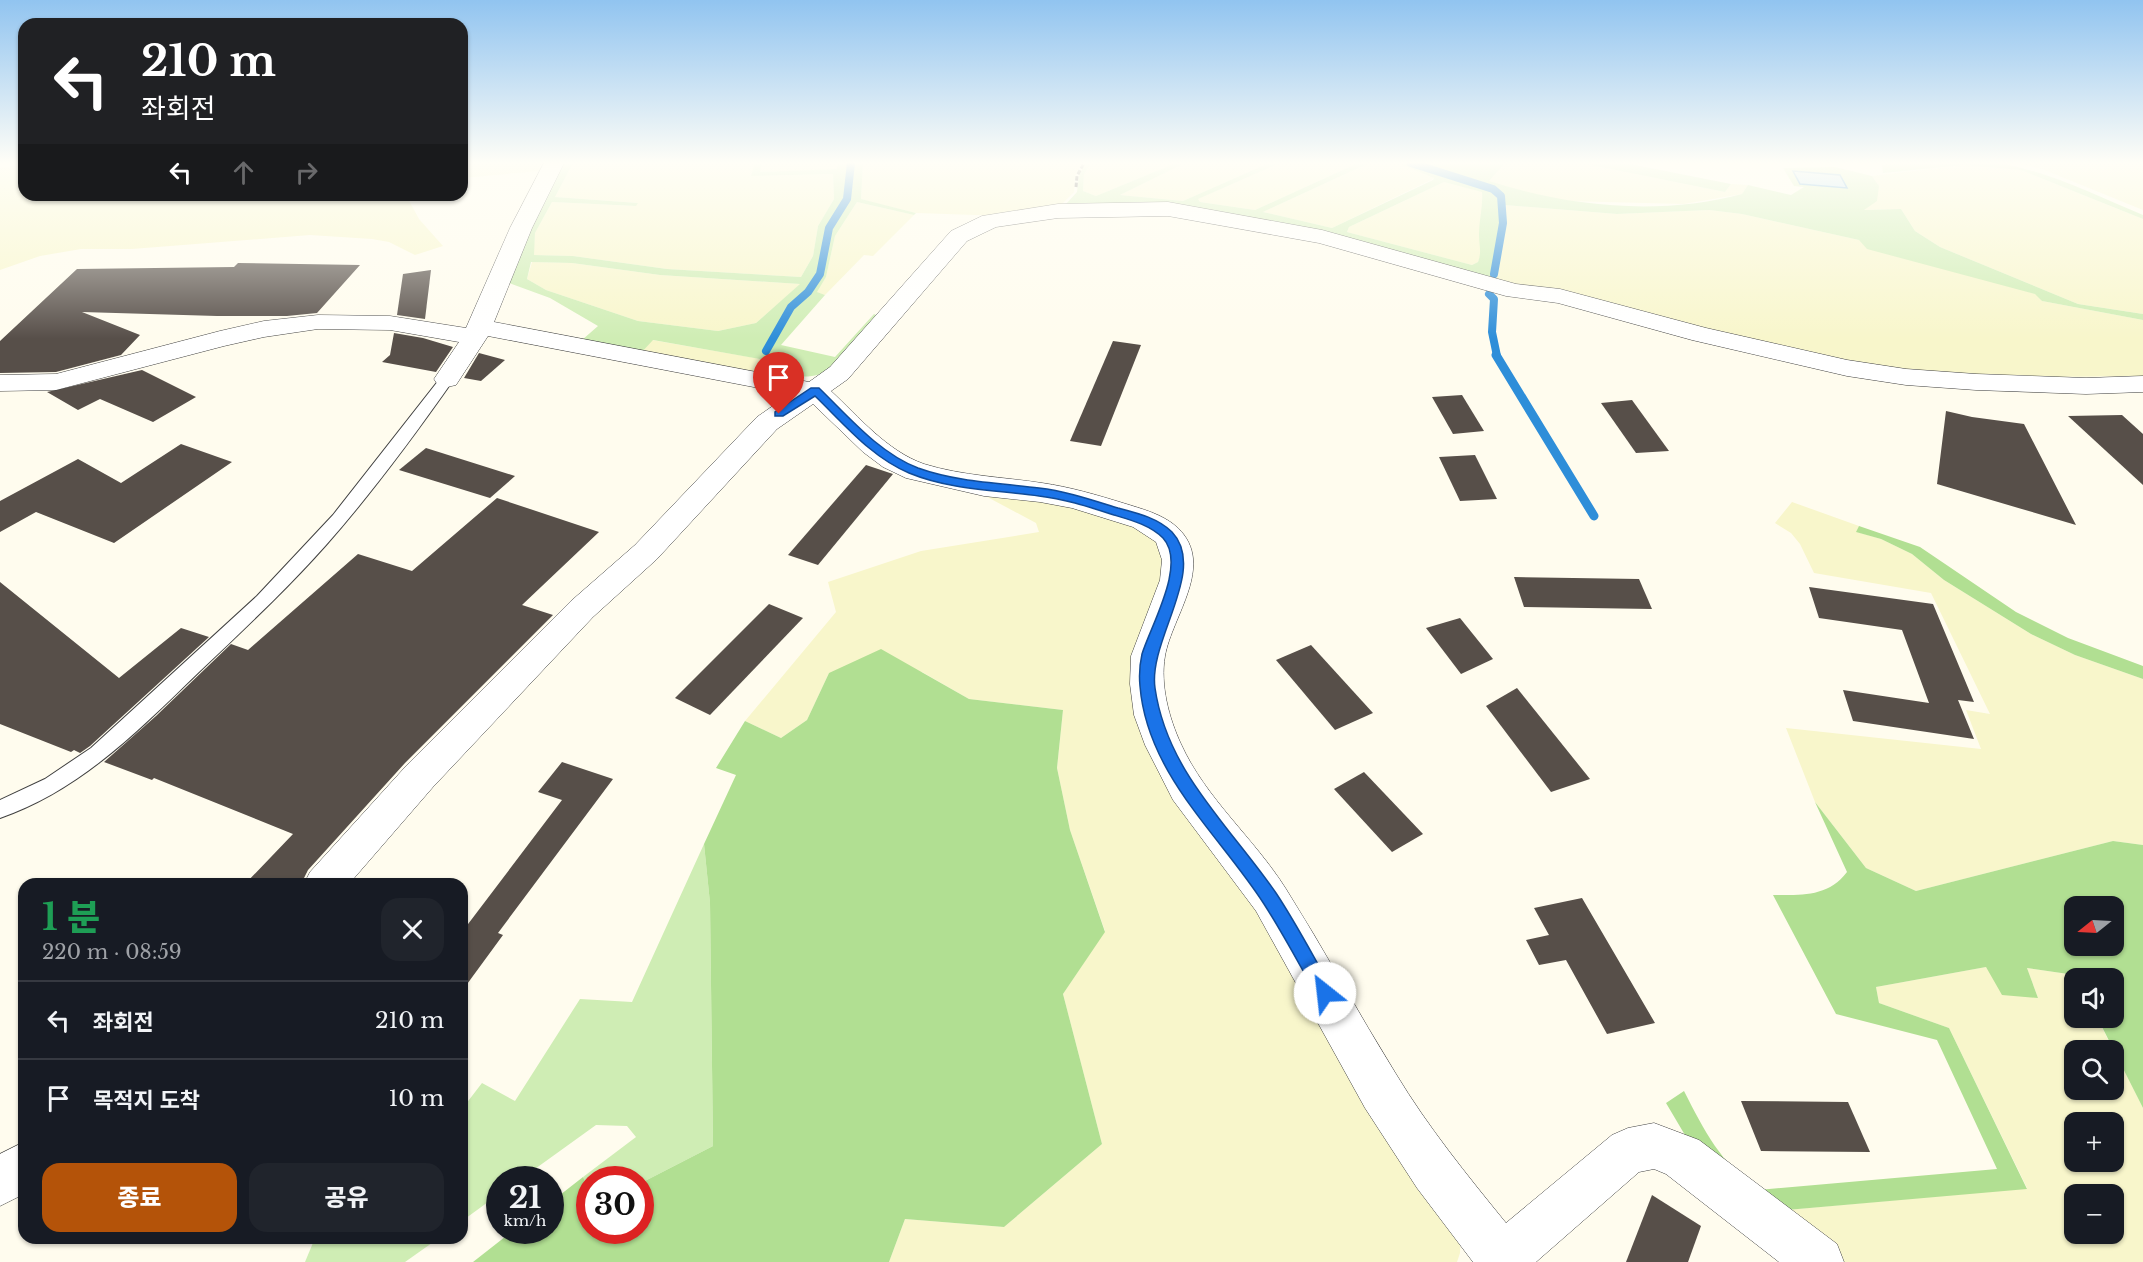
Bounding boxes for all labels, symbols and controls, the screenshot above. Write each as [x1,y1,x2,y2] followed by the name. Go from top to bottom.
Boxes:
[141,35,276,87] text: 210 m
[42,42,120,120] icon: left
[141,92,216,125] text: 좌회전
[164,156,197,189] icon: left
[227,156,260,189] icon: ahead
[290,156,323,189] icon: right
[753,352,804,414] pin
[762,361,795,394] icon: arrive
[42,895,100,940] text: 1 분
[2064,896,2124,956] north arrow
[2064,896,2124,1244] map controls
[381,898,444,961] button: close
[42,940,182,964] text: 220 m · 08:59
[1293,961,1357,1025] position arrow
[2064,968,2124,1028] button: sound
[42,1004,75,1037] icon: left
[375,1007,444,1034] text: 210 m
[93,1009,154,1036] text: 좌회전
[2064,1040,2124,1100] button: search
[42,1082,75,1115] icon: arrive
[389,1085,444,1112] text: 10 m
[93,1087,200,1114] text: 목적지 도착
[2064,1112,2124,1172] button: +
[42,1163,237,1232] button: 종료
[249,1163,444,1232] button: 공유
[576,1166,654,1244] speed limit sign: 30
[509,1179,541,1216] text: 21
[2064,1184,2124,1244] button: −
[504,1211,546,1230] text: km/h

